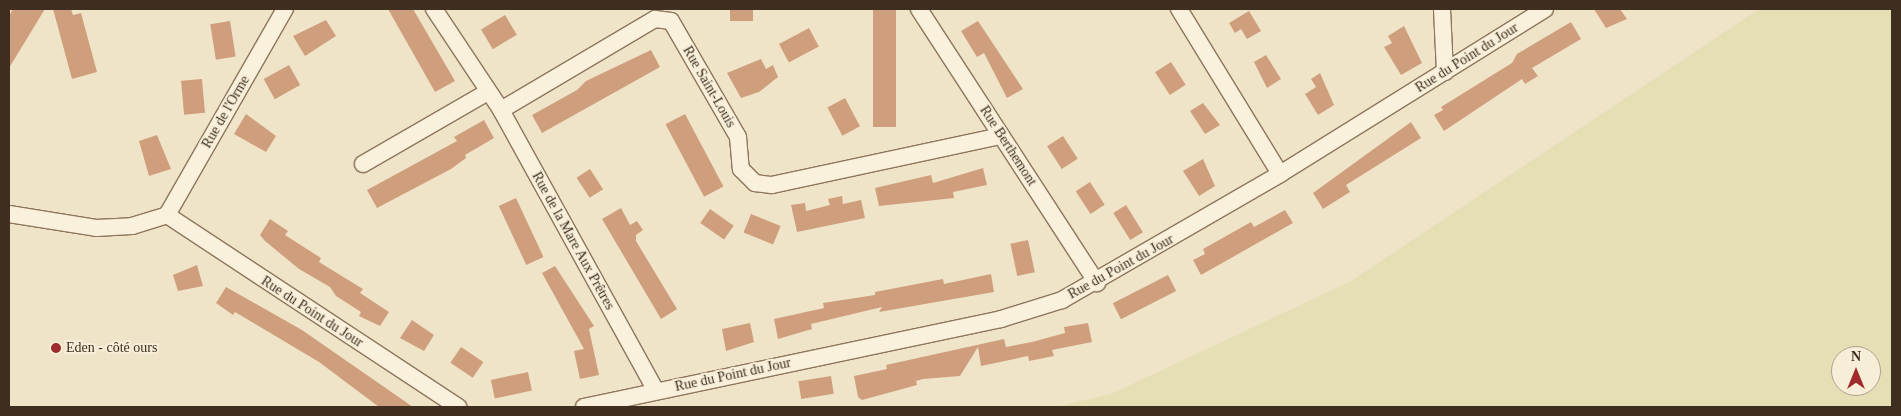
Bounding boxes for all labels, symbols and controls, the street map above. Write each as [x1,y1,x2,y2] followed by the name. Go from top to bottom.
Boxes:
[1412,20,1522,96] street label: Rue du Point du Jour
[679,43,739,131] street label: Rue Saint-Louis
[198,73,254,151] street label: Rue de l'Orme
[976,103,1040,189] street label: Rue Berthemont
[528,169,618,313] street label: Rue de la Mare Aux Prêtres
[1065,231,1177,303] street label: Rue du Point du Jour
[258,273,366,351] street label: Rue du Point du Jour
[66,340,157,356] place label: Eden - côté ours
[50,342,62,354] marker: Eden - côté ours
[1831,346,1881,396] north arrow
[1851,349,1861,364] text: N
[673,354,793,396] street label: Rue du Point du Jour

